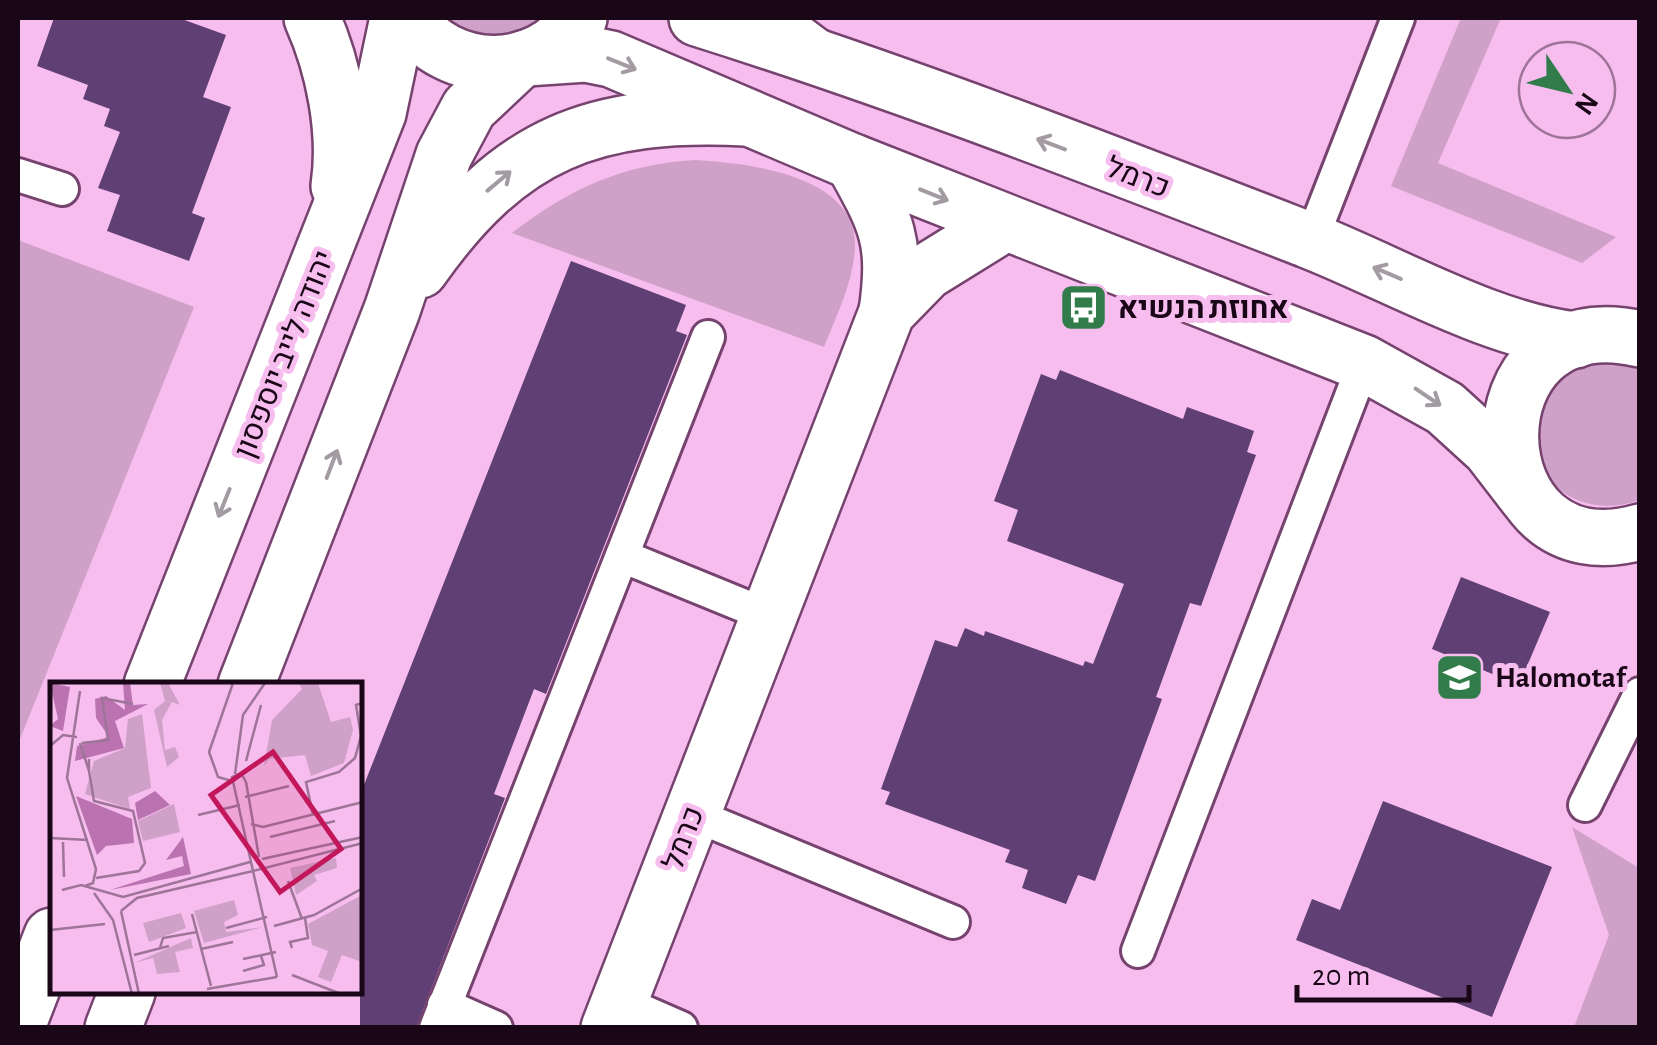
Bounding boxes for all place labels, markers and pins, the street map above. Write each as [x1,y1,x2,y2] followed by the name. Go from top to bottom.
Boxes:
[1057,282,1109,334] bus stop icon: אחוזת הנשיא
[1118,294,1289,324] place label: אחוזת הנשיא
[1434,651,1486,703] school or university icon: Halomotaf
[1495,663,1628,693] place label: Halomotaf

